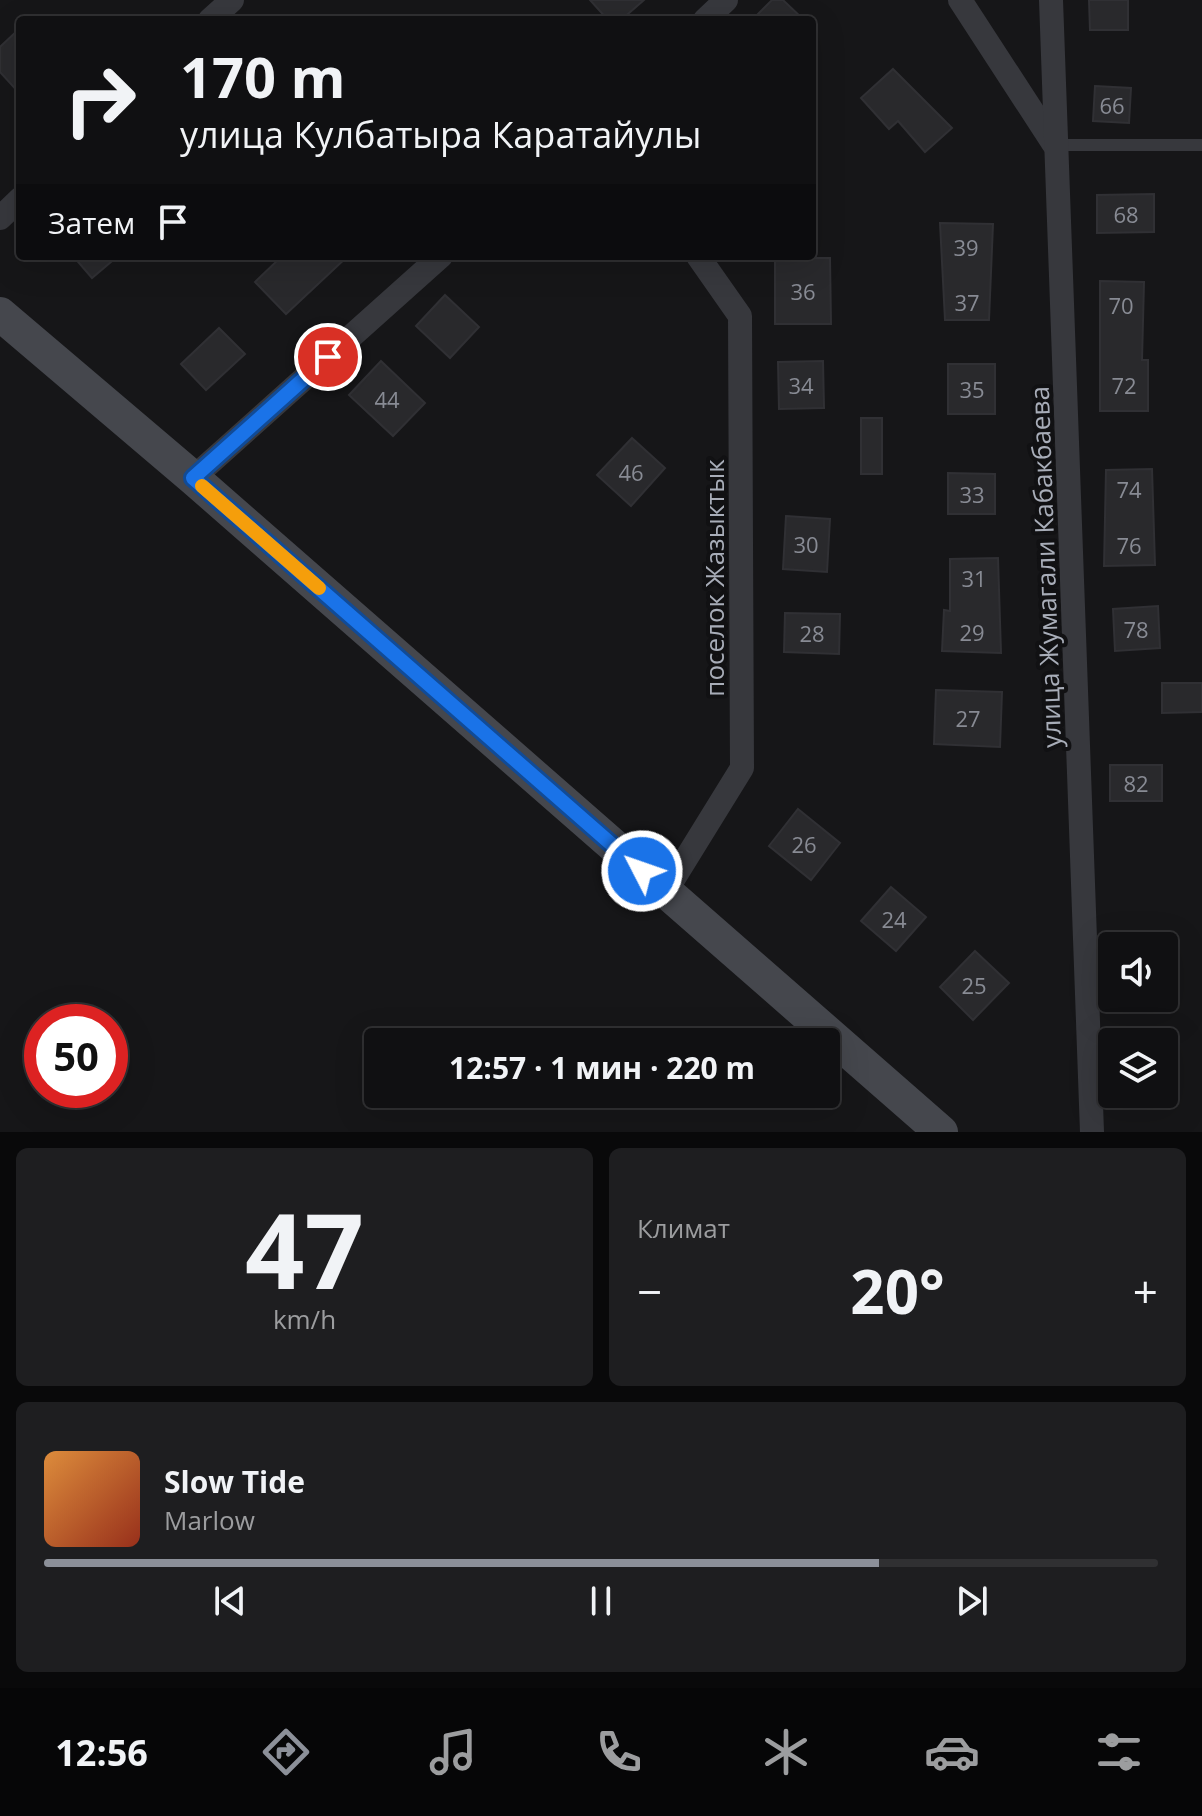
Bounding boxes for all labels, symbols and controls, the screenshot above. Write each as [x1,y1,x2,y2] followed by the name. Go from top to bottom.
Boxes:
[180,38,346,114] text: 170 m
[48,48,152,152] icon: right
[1099,90,1125,120] house number: 66
[180,110,702,159] text: улица Кулбатыра Каратайулы
[1113,199,1139,229] house number: 68
[151,200,195,244] icon: arrive
[48,202,135,243] text: Затем
[953,232,979,262] house number: 39
[790,276,816,306] house number: 36
[954,287,980,317] house number: 37
[1108,290,1134,320] house number: 70
[294,323,362,391] pin
[306,335,350,379] icon: arrive
[788,370,814,400] house number: 34
[1111,370,1137,400] house number: 72
[959,374,985,404] house number: 35
[374,384,400,414] house number: 44
[1021,386,1069,748] street label: улица Жумагали Кабакбаева
[618,457,644,487] house number: 46
[696,459,732,697] street label: поселок Жазыктык
[1116,474,1142,504] house number: 74
[959,479,985,509] house number: 33
[793,529,819,559] house number: 30
[1116,530,1142,560] house number: 76
[961,563,987,593] house number: 31
[1123,614,1149,644] house number: 78
[959,617,985,647] house number: 29
[799,618,825,648] house number: 28
[955,703,981,733] house number: 27
[1123,768,1149,798] house number: 82
[600,829,684,913] position arrow
[791,829,817,859] house number: 26
[881,904,907,934] house number: 24
[1098,932,1178,1108] map controls
[1098,932,1178,1012] button: sound
[961,970,987,1000] house number: 25
[24,1004,128,1108] speed limit sign: 50
[1098,1028,1178,1108] button: layers
[449,1047,755,1088] text: 12:57 · 1 мин · 220 m
[245,1178,364,1319] text: 47
[637,1210,730,1246] text: Климат
[850,1250,945,1332] text: 20°
[637,1261,662,1321] text: −
[1133,1261,1158,1321] text: +
[273,1301,336,1337] text: km/h
[164,1461,305,1502] text: Slow Tide
[164,1502,255,1538] text: Marlow
[208,1579,252,1623] icon: previous
[579,1579,623,1623] icon: pause
[950,1579,994,1623] icon: next
[258,1724,314,1780] icon: directions
[425,1724,481,1780] icon: music
[591,1724,647,1780] icon: phone
[758,1724,814,1780] icon: climate
[924,1724,980,1780] icon: car
[1091,1724,1147,1780] icon: filters
[55,1728,148,1777] text: 12:56

